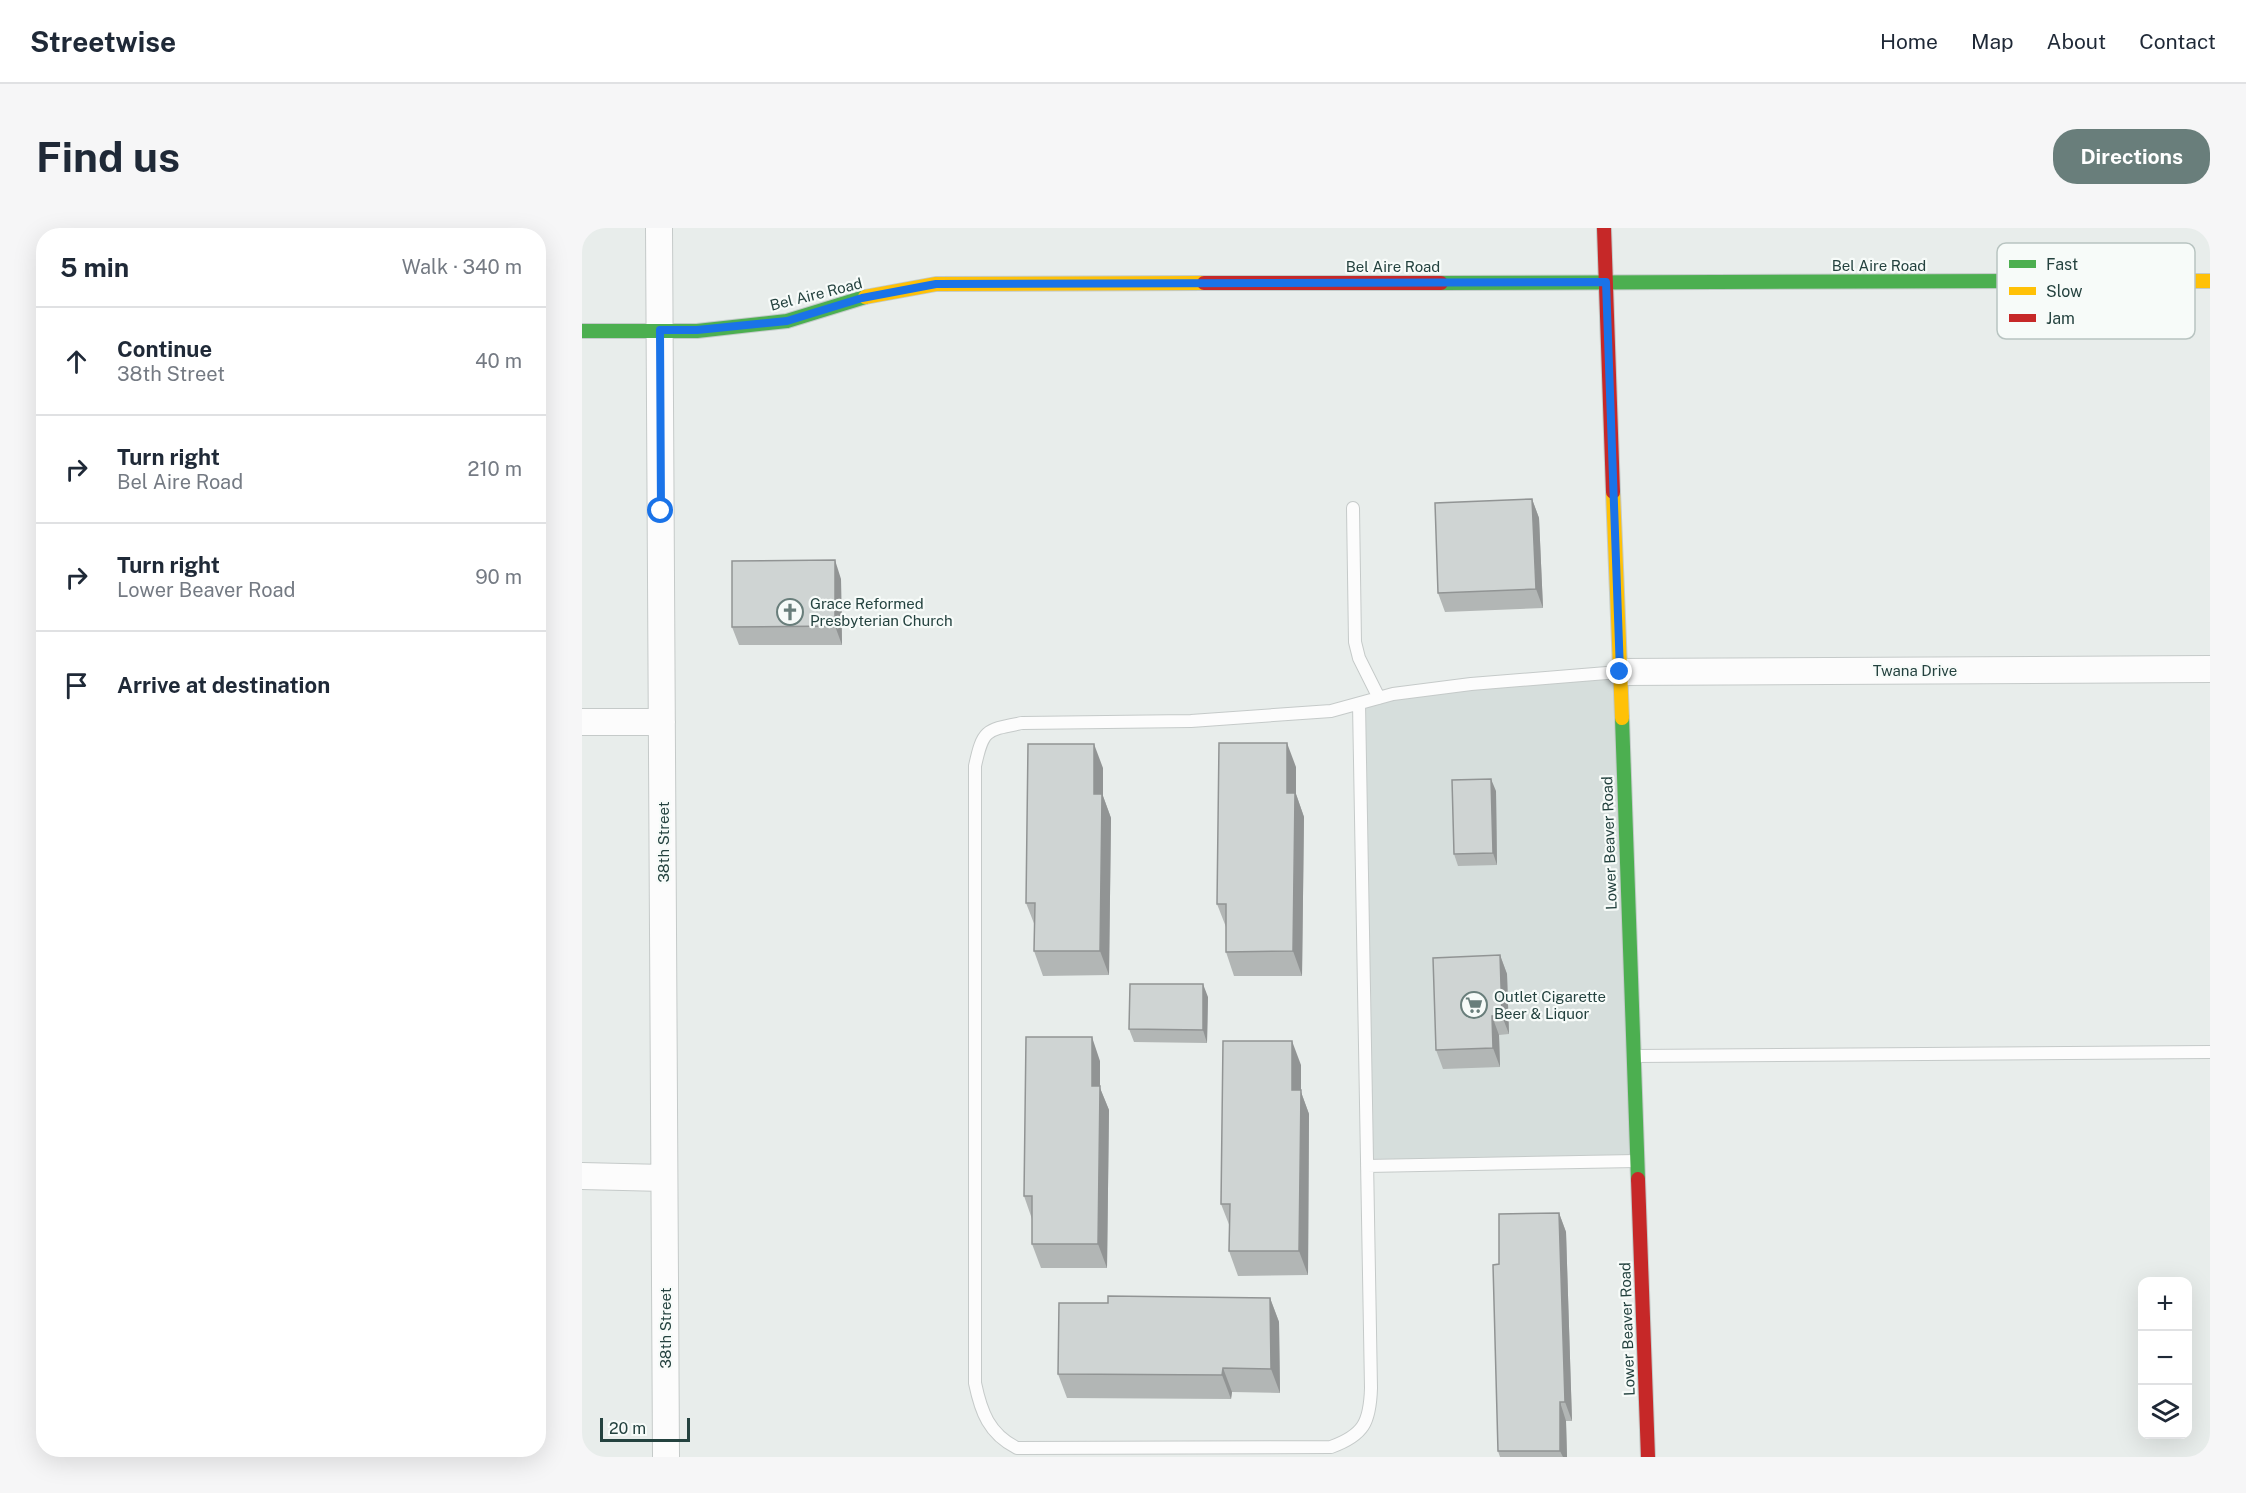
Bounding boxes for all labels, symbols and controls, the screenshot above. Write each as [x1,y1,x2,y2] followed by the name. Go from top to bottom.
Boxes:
[30,25,176,58] text: Streetwise
[1880,29,1938,54] text: Home
[1971,29,2014,54] text: Map
[2047,29,2106,54] text: About
[2139,29,2216,54] text: Contact
[2053,129,2210,184] button: Directions
[36,132,180,181] text: Find us
[1997,243,2195,339] legend
[60,252,129,283] text: 5 min
[402,255,522,279] text: Walk · 340 m
[2046,255,2078,274] text: Fast
[1832,257,1926,274] street label: Bel Aire Road
[1346,258,1440,275] street label: Bel Aire Road
[768,274,864,314] street label: Bel Aire Road
[2046,282,2083,301] text: Slow
[2046,309,2075,328] text: Jam
[117,336,212,362] text: Continue
[60,345,93,378] icon: ahead
[475,349,522,373] text: 40 m
[117,362,225,386] text: 38th Street
[117,444,220,470] text: Turn right
[60,453,93,486] icon: right
[468,457,522,481] text: 210 m
[117,470,243,494] text: Bel Aire Road
[647,497,673,523] route start
[117,552,220,578] text: Turn right
[60,561,93,594] icon: right
[475,565,522,589] text: 90 m
[117,578,295,602] text: Lower Beaver Road
[810,595,953,629] place label: Grace Reformed Presbyterian Church
[775,597,805,627] church icon: Grace Reformed Presbyterian Church
[1606,658,1632,684] route end
[1873,662,1957,679] street label: Twana Drive
[60,669,93,702] icon: arrive
[117,672,330,698] text: Arrive at destination
[1598,776,1620,910] street label: Lower Beaver Road
[655,801,672,883] street label: 38th Street
[1494,988,1606,1022] place label: Outlet Cigarette Beer & Liquor
[1459,990,1489,1020] supermarket icon: Outlet Cigarette Beer & Liquor
[1616,1262,1638,1396] street label: Lower Beaver Road
[2138,1277,2192,1439] map controls
[2138,1277,2192,1331] button: +
[657,1287,674,1369] street label: 38th Street
[2138,1331,2192,1385] button: −
[2138,1385,2192,1439] button: layers
[600,1415,690,1442] scale bar
[609,1419,646,1438] text: 20 m

